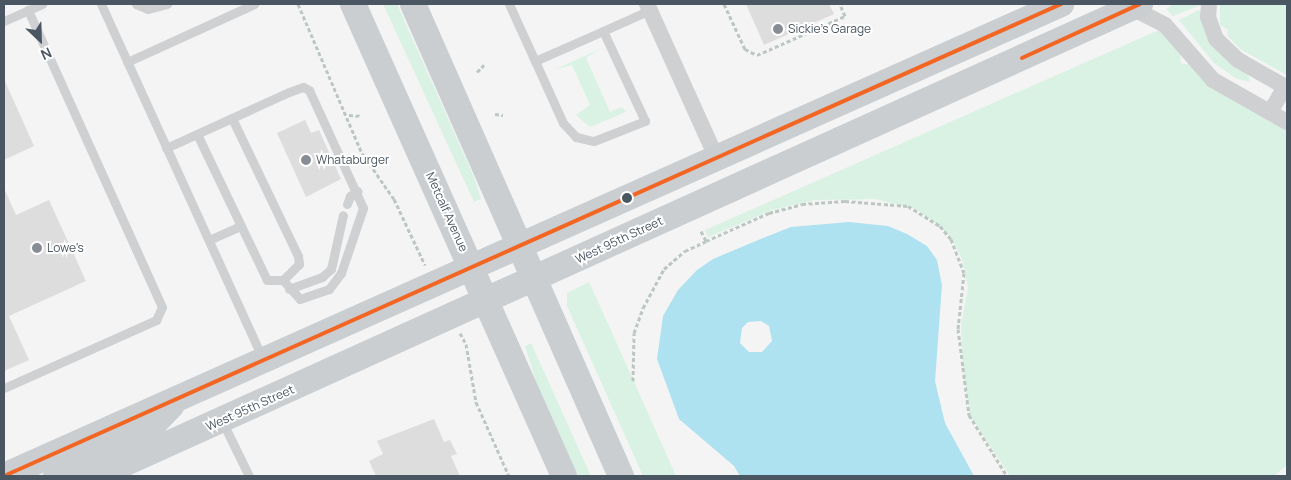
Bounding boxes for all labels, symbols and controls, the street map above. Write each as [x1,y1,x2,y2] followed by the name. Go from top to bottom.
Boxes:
[15,15,65,65] north arrow
[788,22,871,36] place label: Sickie's Garage
[772,23,784,35] marker: Sickie's Garage
[38,43,55,65] text: N
[316,153,389,167] place label: Whataburger
[300,154,312,166] marker: Whataburger
[423,170,471,254] street label: Metcalf Avenue
[622,193,632,203] unlabelled marker
[573,213,665,267] street label: West 95th Street
[47,241,84,255] place label: Lowe's
[31,242,43,254] marker: Lowe's
[204,382,296,434] street label: West 95th Street

